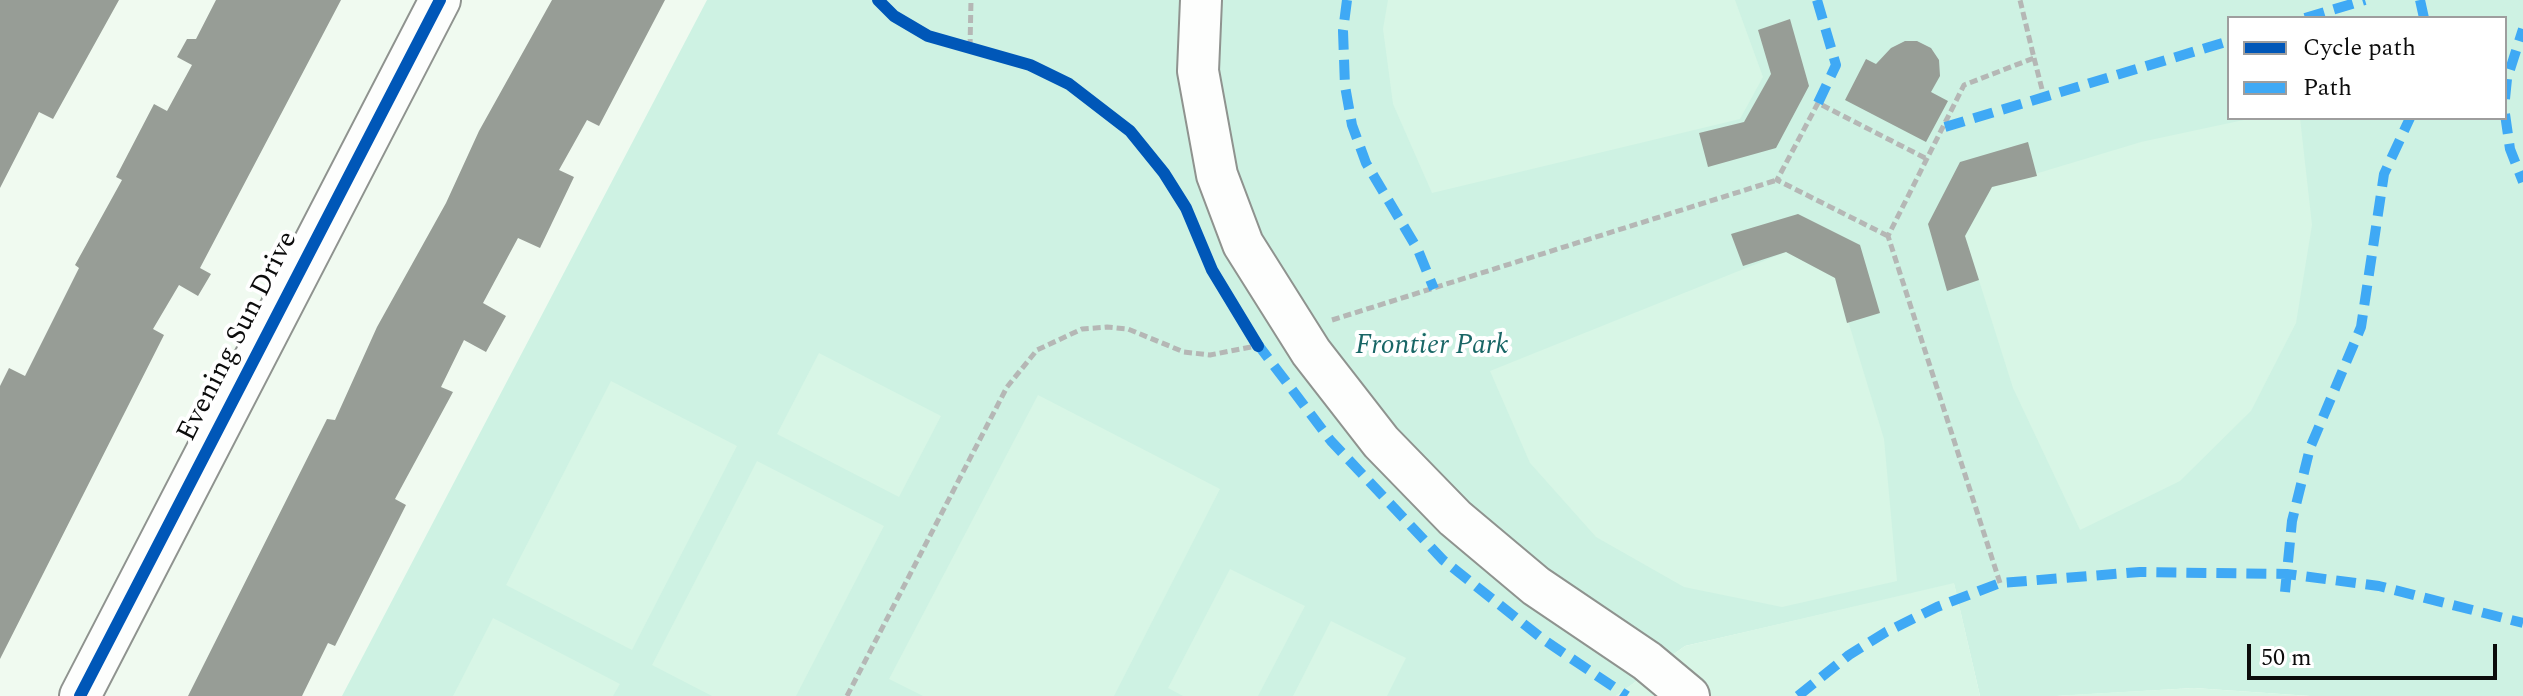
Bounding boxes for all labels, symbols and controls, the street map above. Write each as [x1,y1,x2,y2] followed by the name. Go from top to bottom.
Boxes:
[2227,16,2507,120] legend
[2303,30,2416,66] text: Cycle path
[2303,70,2352,106] text: Path
[172,226,306,448] street label: Evening Sun Drive
[1355,331,1509,365] park label: Frontier Park
[2251,628,2501,678] scale bar
[2261,640,2312,676] text: 50 m

